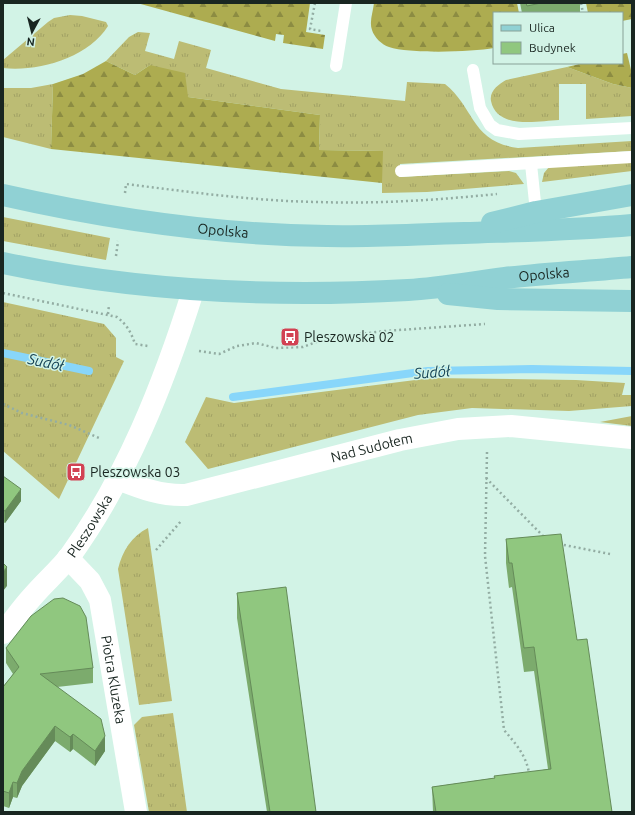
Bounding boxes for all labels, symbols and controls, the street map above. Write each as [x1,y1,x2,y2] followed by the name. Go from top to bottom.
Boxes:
[12,12,52,52] north arrow
[493,12,623,64] legend
[529,21,555,34] text: Ulica
[26,35,36,48] text: N
[529,41,576,54] text: Budynek
[197,220,249,241] street label: Opolska
[518,264,570,284] street label: Opolska
[279,326,301,348] bus stop icon: Pleszowska 02
[304,329,395,345] place label: Pleszowska 02
[25,350,66,374] water label: Sudół
[412,362,451,382] water label: Sudół
[329,430,414,466] street label: Nad Sudołem
[65,461,87,483] bus stop icon: Pleszowska 03
[90,464,181,480] place label: Pleszowska 03
[64,492,115,561] street label: Pleszowska
[98,634,129,725] street label: Piotra Kluzeka

